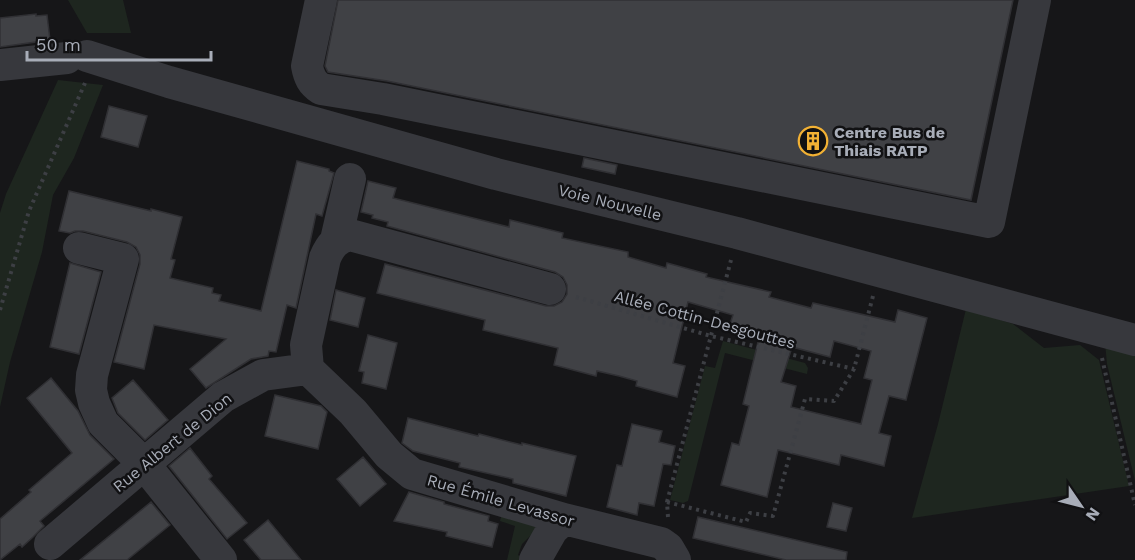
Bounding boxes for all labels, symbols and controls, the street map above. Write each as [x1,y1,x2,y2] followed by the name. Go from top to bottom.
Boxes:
[27,24,212,62] scale bar
[36,34,81,55] text: 50 m
[834,123,945,160] place label: Centre Bus de Thiais RATP
[797,125,829,157] building icon: Centre Bus de Thiais RATP
[556,180,664,225] street label: Voie Nouvelle
[612,286,797,353] street label: Allée Cottin-Desgouttes
[109,389,236,496] street label: Rue Albert de Dion
[425,470,577,531] street label: Rue Émile Levassor
[1051,476,1111,536] north arrow
[1082,504,1104,525] text: N

